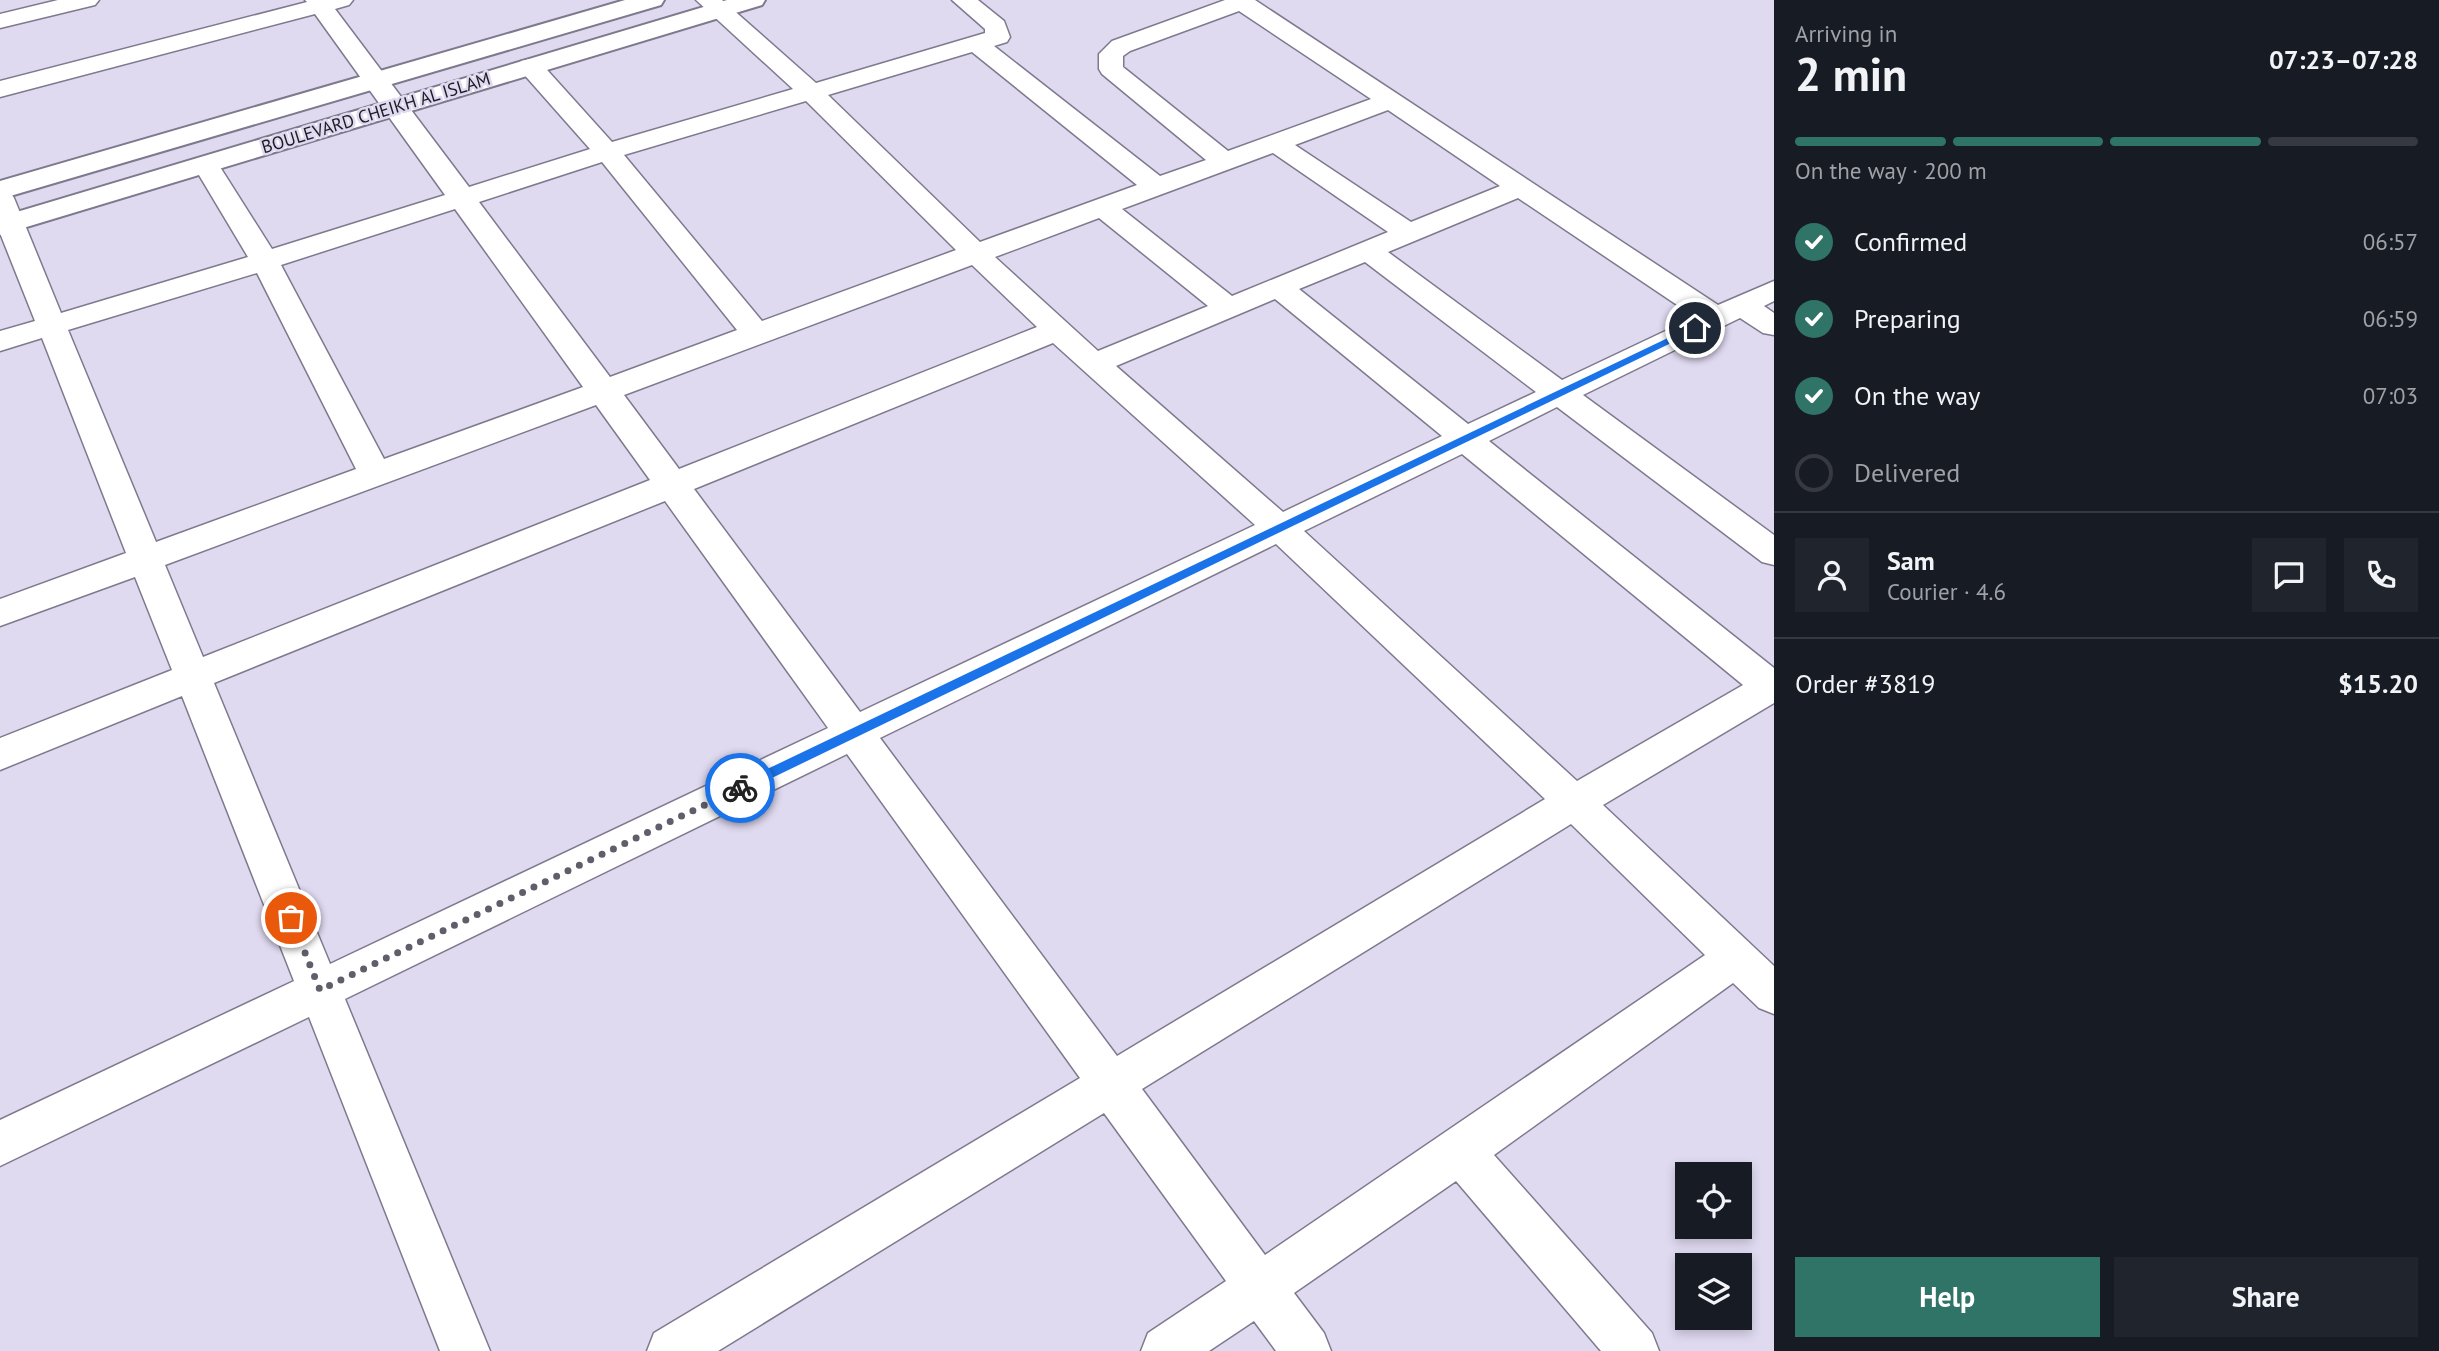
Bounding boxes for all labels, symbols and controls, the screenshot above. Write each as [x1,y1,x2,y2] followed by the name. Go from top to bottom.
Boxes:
[1795,19,1897,48] text: Arriving in
[2269,43,2418,76] text: 07:23–07:28
[1795,44,1907,104] text: 2 min
[259,67,493,158] street label: BOULEVARD CHEIKH AL ISLAM
[1795,156,1987,185] text: On the way · 200 m
[1795,223,1833,261] icon: check
[1854,225,1967,258] text: Confirmed
[2363,227,2418,256] text: 06:57
[1665,298,1725,358] pin
[1795,300,1833,338] icon: check
[1854,302,1961,335] text: Preparing
[2363,304,2418,333] text: 06:59
[1676,309,1714,347] icon: home
[1795,377,1833,415] icon: check
[1854,379,1980,412] text: On the way
[2363,381,2418,410] text: 07:03
[1854,456,1960,489] text: Delivered
[1795,538,1869,612] button: person
[2252,538,2326,612] button: chat
[2344,538,2418,612] button: phone
[1887,544,1935,577] text: Sam
[1887,577,2006,606] text: Courier · 4.6
[1795,667,1935,700] text: Order #3819
[2338,667,2418,700] text: $15.20
[705,753,775,823] courier
[721,769,759,807] icon: bike
[261,888,321,948] pin
[272,899,310,937] icon: bag
[1675,1162,1752,1330] map controls
[1675,1162,1752,1239] button: locate
[1675,1253,1752,1330] button: layers
[1795,1257,2100,1337] button: Help
[2114,1257,2418,1337] button: Share

